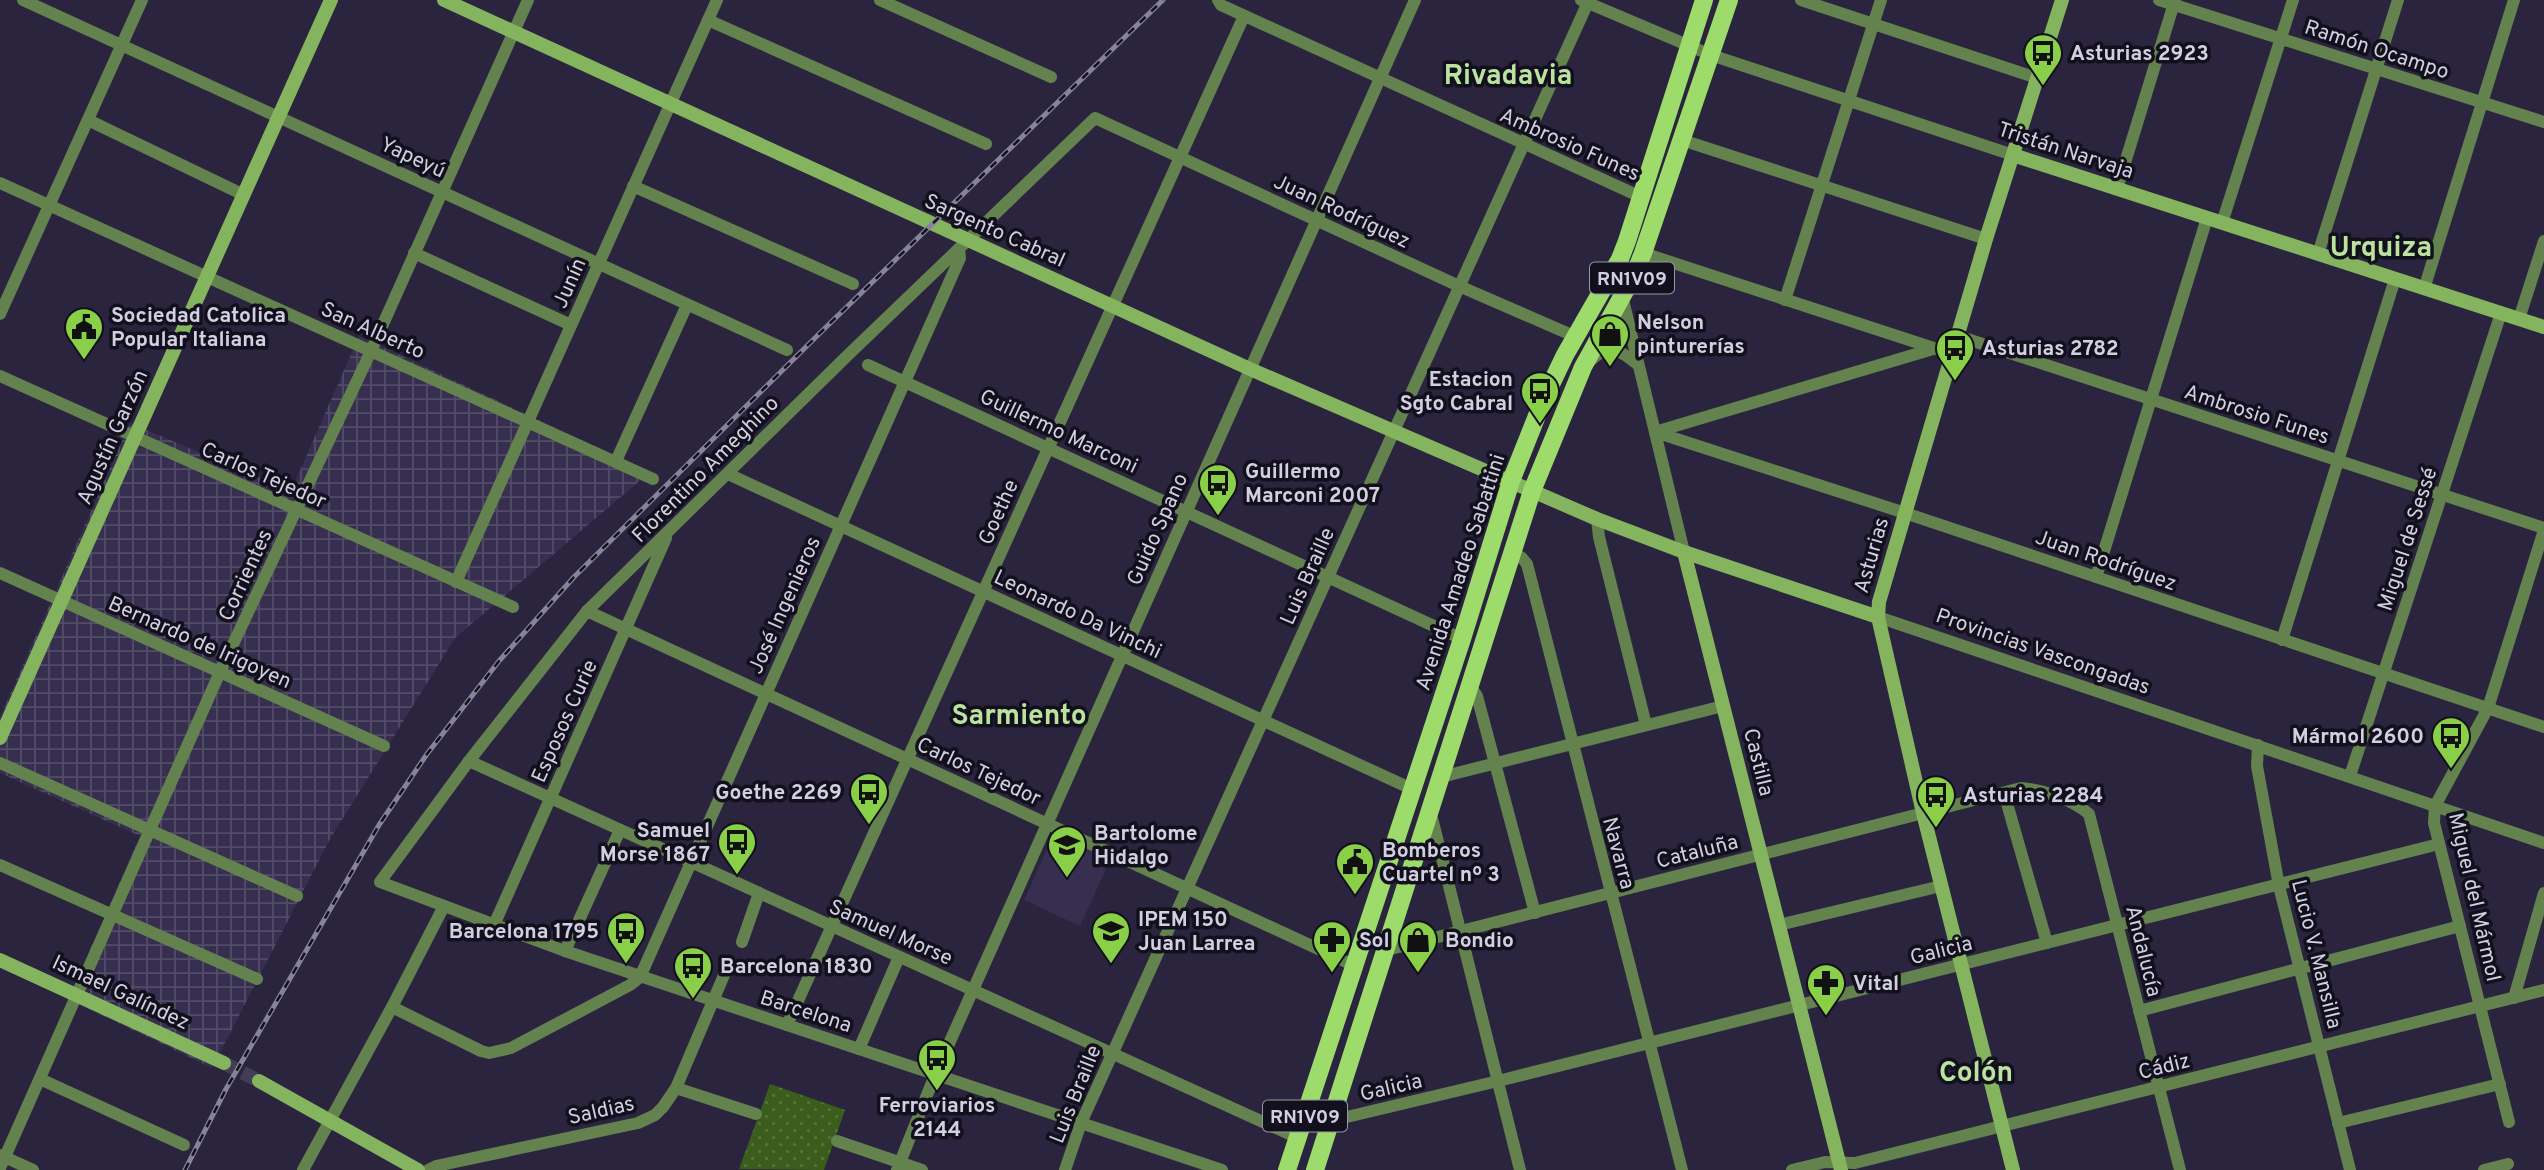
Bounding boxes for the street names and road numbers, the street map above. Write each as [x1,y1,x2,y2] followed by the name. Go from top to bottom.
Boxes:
[2301,14,2452,86] street label: Ramón Ocampo
[1495,102,1644,188] street label: Ambrosio Funes
[1994,117,2137,186] street label: Tristán Narvaja
[375,131,449,185] street label: Yapeyú
[1269,169,1414,256] street label: Juan Rodríguez
[920,188,1069,274] street label: Sargento Cabral
[547,254,593,313] street label: Junín
[1590,262,1674,294] road number: RN1V09
[316,296,429,366] street label: San Alberto
[72,366,155,509] street label: Agustín Garzón
[2181,379,2332,452] street label: Ambrosio Funes
[975,384,1142,481] street label: Guillermo Marconi
[627,391,785,549] street label: Florentino Ameghino
[197,437,330,516] street label: Carlos Tejedor
[1410,451,1512,694] street label: Avenida Amadeo Sabattini
[2372,464,2444,615] street label: Miguel de Sessé
[1122,469,1195,590] street label: Guido Spano
[973,476,1026,549] street label: Goethe
[1849,514,1896,596] street label: Asturias
[1275,524,1342,630] street label: Luis Braille
[213,525,279,626] street label: Corrientes
[2031,525,2180,598] street label: Juan Rodríguez
[743,533,828,679] street label: José Ingenieros
[989,565,1166,666] street label: Leonardo Da Vinchi
[104,591,295,696] street label: Bernardo de Irigoyen
[1932,603,2153,702] street label: Provincias Vascongadas
[526,656,605,787] street label: Esposos Curie
[1736,726,1779,799] street label: Castilla
[912,732,1045,813] street label: Carlos Tejedor
[2441,810,2506,984] street label: Miguel del Mármol
[1595,814,1640,893] street label: Navarra
[1654,829,1741,876] street label: Cataluña
[2284,877,2347,1032] street label: Lucio V. Mansilla
[824,894,956,973] street label: Samuel Morse
[2118,903,2167,1000] street label: Andalucía
[1907,931,1975,972] street label: Galicia
[47,950,193,1037] street label: Ismael Galíndez
[756,985,855,1040] street label: Barcelona
[1044,1041,1108,1148] street label: Luis Braille
[2136,1048,2193,1087] street label: Cádiz
[1358,1068,1425,1109] street label: Galicia
[566,1091,637,1132] street label: Saldias
[1263,1100,1347,1132] road number: RN1V09

